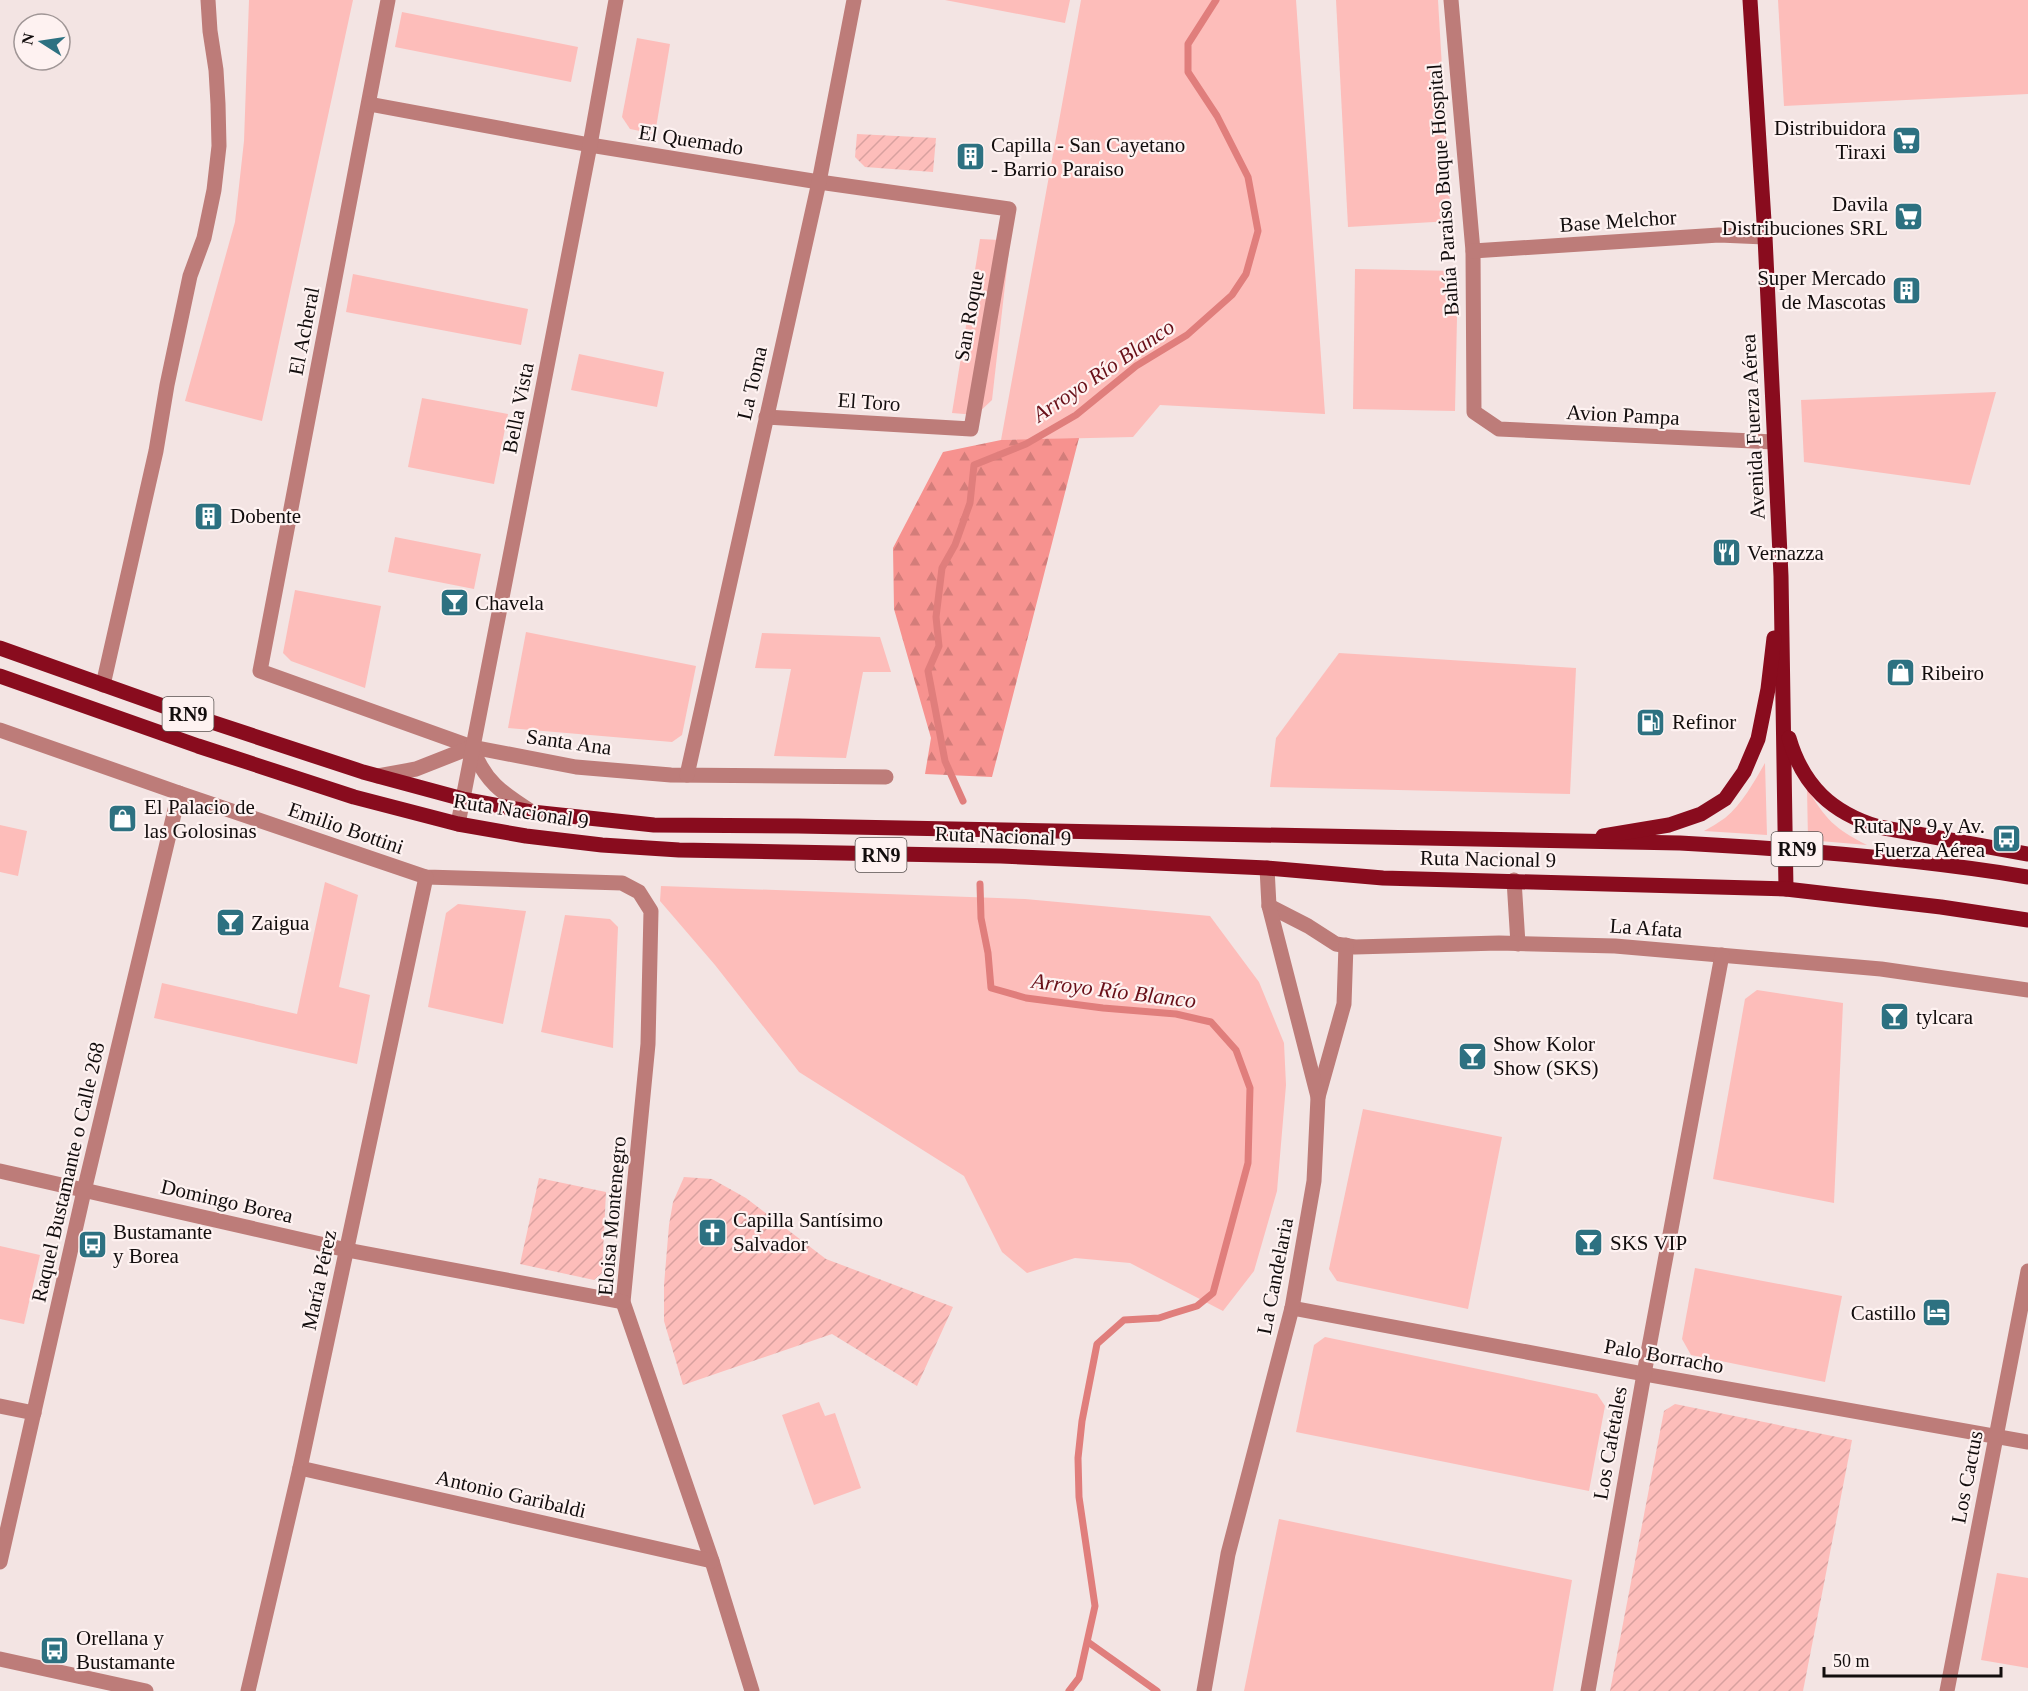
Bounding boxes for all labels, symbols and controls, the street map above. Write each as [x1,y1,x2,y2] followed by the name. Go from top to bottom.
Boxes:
[12,12,72,72] north arrow
[18,31,37,46] text: N
[1422,63,1464,317] street label: Bahía Paraiso Buque Hospital
[1774,116,1887,164] place label: Distribuidora Tiraxi
[637,120,745,160] street label: El Quemado
[1891,124,1923,156] supermarket icon: Distribuidora Tiraxi
[991,133,1185,181] place label: Capilla - San Cayetano - Barrio Paraiso
[954,141,986,173] building icon: Capilla - San Cayetano - Barrio Paraiso
[1722,192,1889,240] place label: Davila Distribuciones SRL
[1893,200,1925,232] supermarket icon: Davila Distribuciones SRL
[1559,205,1677,237] street label: Base Melchor
[1757,266,1886,314] place label: Super Mercado de Mascotas
[949,269,989,363] street label: San Roque
[1891,274,1923,306] building icon: Super Mercado de Mascotas
[284,285,324,377] street label: El Acheral
[1026,314,1179,428] water label: Arroyo Río Blanco
[1736,333,1770,521] street label: Avenida Fuerza Aérea
[732,343,772,422] street label: La Toma
[497,360,539,456] street label: Bella Vista
[837,388,901,416] street label: El Toro
[1566,400,1681,430] street label: Avion Pampa
[193,500,225,532] building icon: Dobente
[230,504,301,528] place label: Dobente
[1710,537,1742,569] restaurant icon: Vernazza
[1747,541,1825,565] place label: Vernazza
[438,587,470,619] bar icon: Chavela
[475,591,544,615] place label: Chavela
[1884,657,1916,689] shop icon: Ribeiro
[1921,661,1984,685] place label: Ribeiro
[162,697,213,731] road number: RN9
[1635,706,1667,738] fuel station icon: Refinor
[1672,710,1736,734] place label: Refinor
[525,724,614,760] street label: Santa Ana
[452,788,590,834] street label: Ruta Nacional 9
[144,795,257,843] place label: El Palacio de las Golosinas
[285,797,407,859] street label: Emilio Bottini
[107,803,139,835] shop icon: El Palacio de las Golosinas
[1853,814,1986,862] place label: Ruta N° 9 y Av. Fuerza Aérea
[934,822,1072,850] street label: Ruta Nacional 9
[1990,822,2022,854] bus stop icon: Ruta N° 9 y Av. Fuerza Aérea
[1772,832,1822,866] road number: RN9
[856,838,906,872] road number: RN9
[1420,846,1556,872] street label: Ruta Nacional 9
[214,907,246,939] bar icon: Zaigua
[251,911,310,935] place label: Zaigua
[1609,913,1684,943] street label: La Afata
[1028,968,1198,1013] water label: Arroyo Río Blanco
[1879,1001,1911,1033] bar icon: tylcara
[1916,1005,1974,1029] place label: tylcara
[1493,1032,1599,1080] place label: Show Kolor Show (SKS)
[26,1040,110,1304] street label: Raquel Bustamante o Calle 268
[1456,1040,1488,1072] bar icon: Show Kolor Show (SKS)
[593,1135,631,1297] street label: Eloisa Montenegro
[159,1174,296,1228] street label: Domingo Borea
[733,1208,883,1256] place label: Capilla Santísimo Salvador
[1252,1215,1298,1336] street label: La Candelaria
[696,1216,728,1248] church icon: Capilla Santísimo Salvador
[113,1220,212,1268] place label: Bustamante y Borea
[1573,1227,1605,1259] bar icon: SKS VIP
[76,1228,108,1260] bus stop icon: Bustamante y Borea
[297,1228,341,1332] street label: María Pérez
[1610,1231,1687,1255] place label: SKS VIP
[1921,1297,1953,1329] hotel icon: Castillo
[1851,1301,1916,1325] place label: Castillo
[1602,1334,1726,1378] street label: Palo Borracho
[1588,1384,1632,1502] street label: Los Cafetales
[1946,1429,1988,1525] street label: Los Cactus
[434,1465,589,1523] street label: Antonio Garibaldi
[76,1626,175,1674] place label: Orellana y Bustamante
[39,1634,71,1666] bus stop icon: Orellana y Bustamante
[1824,1640,2001,1678] scale bar
[1833,1651,1870,1671] text: 50 m

